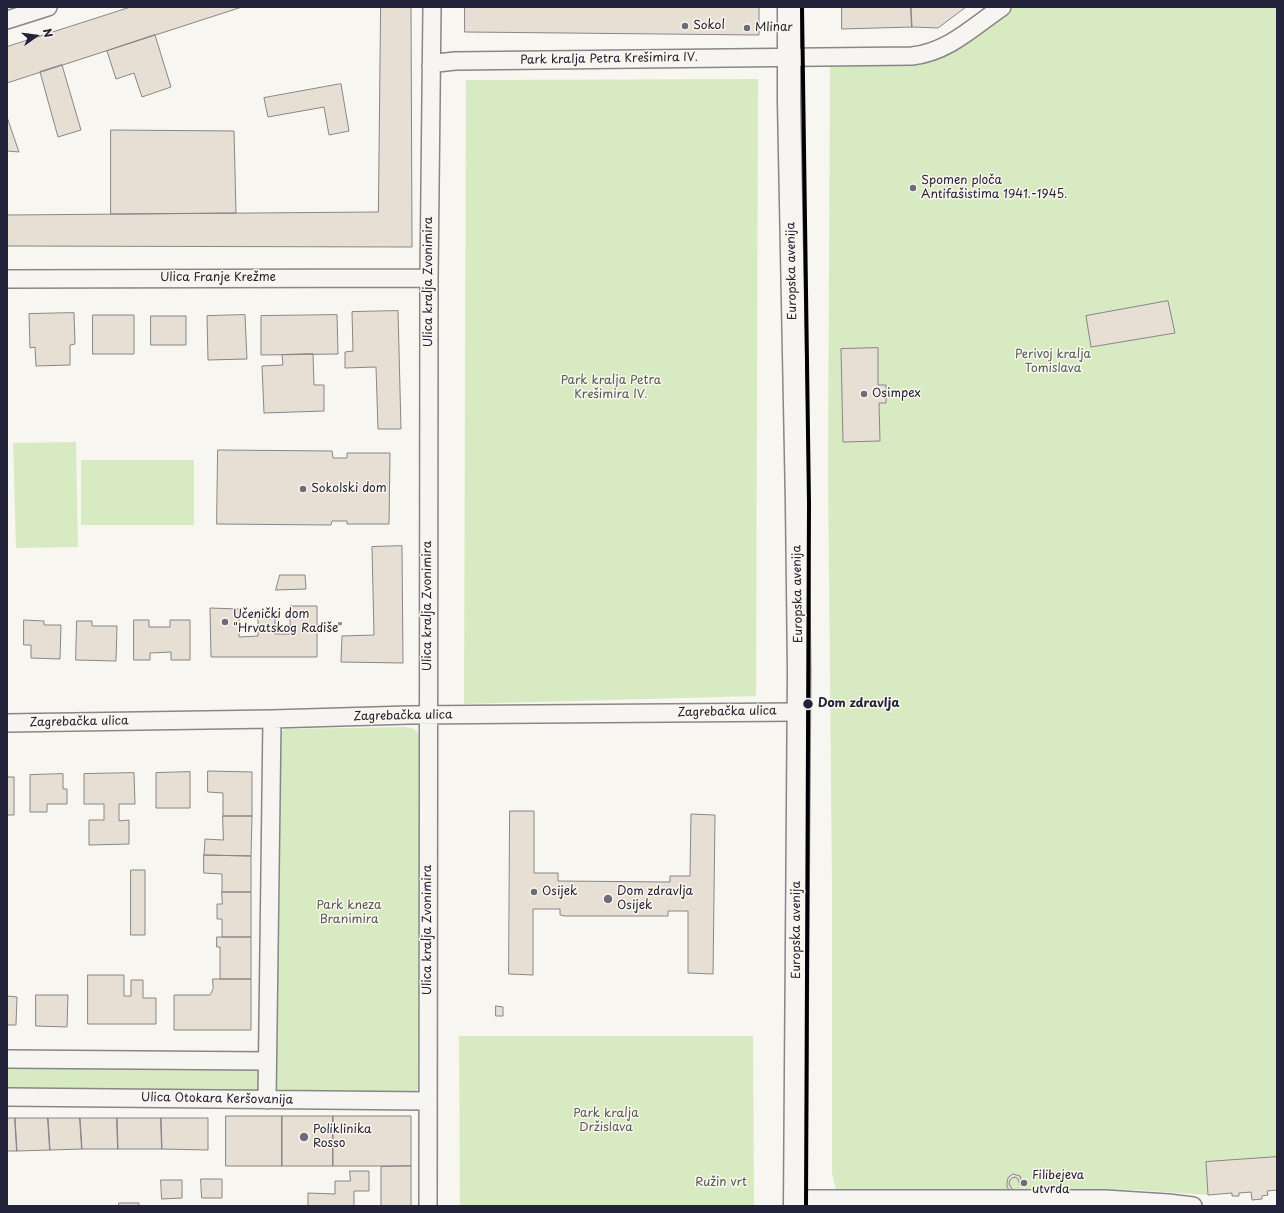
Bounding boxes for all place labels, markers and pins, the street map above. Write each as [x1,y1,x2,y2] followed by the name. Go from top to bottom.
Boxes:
[693,19,725,33] place label: Sokol
[680,21,690,31] marker: Sokol
[755,21,793,35] place label: Mlinar
[742,23,752,33] marker: Mlinar
[921,174,1067,202] place label: Spomen ploča Antifašistima 1941.-1945.
[908,183,918,193] marker: Spomen ploča Antifašistima 1941.-1945.
[872,387,921,401] place label: Osimpex
[859,389,869,399] marker: Osimpex
[311,482,387,496] place label: Sokolski dom
[298,484,308,494] marker: Sokolski dom
[233,608,343,636] place label: Učenički dom "Hrvatskog Radiše"
[220,617,230,627] marker: Učenički dom "Hrvatskog Radiše"
[801,697,815,711] marker: Dom zdravlja
[818,697,900,711] place label: Dom zdravlja
[542,885,577,899] place label: Osijek
[617,885,693,913] place label: Dom zdravlja Osijek
[529,887,539,897] marker: Osijek
[602,893,614,905] marker: Dom zdravlja Osijek
[313,1123,372,1151] place label: Poliklinika Rosso
[298,1131,310,1143] marker: Poliklinika Rosso
[1032,1169,1084,1197] place label: Filibejeva utvrda
[1019,1178,1029,1188] marker: Filibejeva utvrda

